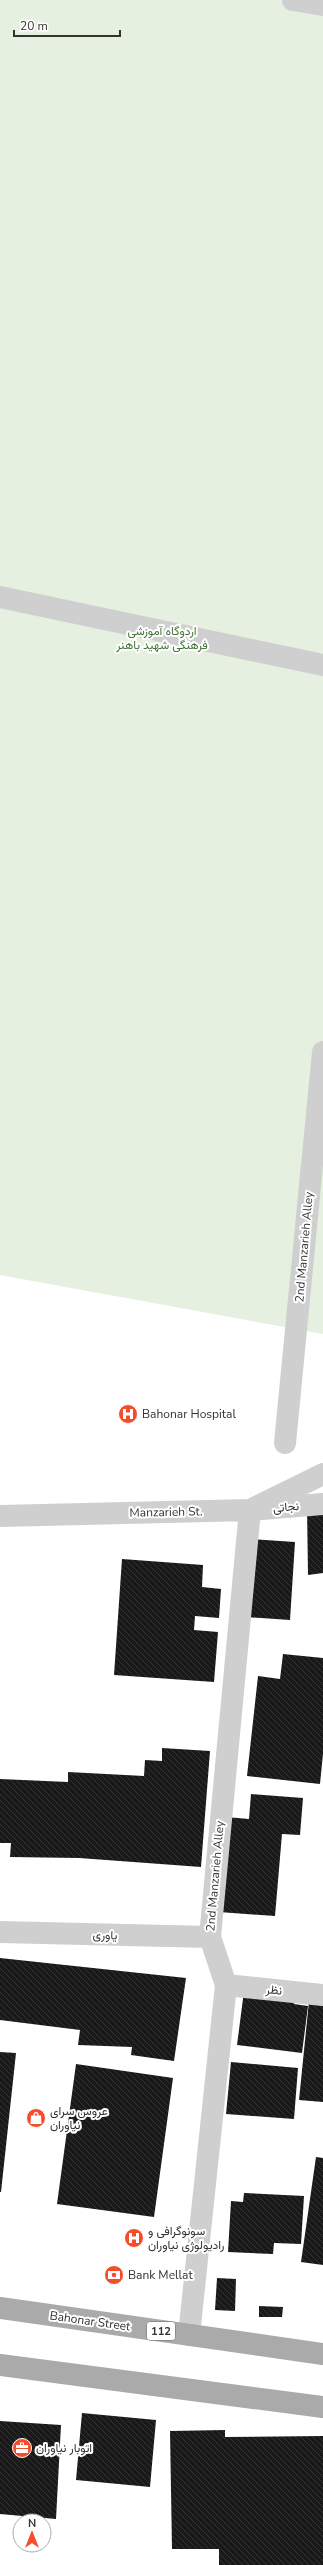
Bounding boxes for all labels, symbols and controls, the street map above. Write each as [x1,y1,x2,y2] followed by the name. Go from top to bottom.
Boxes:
[14,12,120,38] scale bar
[20,18,48,34] text: 20 m
[115,623,208,653] park label: اردوگاه آموزشی فرهنگی شهید باهنر
[291,1190,317,1303] street label: 2nd Manzarieh Alley
[117,1403,139,1425] hospital icon: Bahonar Hospital
[142,1406,236,1422] place label: Bahonar Hospital
[272,1498,300,1516] street label: نجاتی
[129,1503,203,1521] street label: Manzarieh St.
[202,1819,228,1932] street label: 2nd Manzarieh Alley
[92,1927,118,1943] street label: یاوری
[264,1981,283,1999] street label: نظر
[50,2103,108,2133] place label: عروس سرای نیاوران
[25,2107,47,2129] shop icon: عروس سرای نیاوران
[148,2223,224,2253] place label: سونوگرافی و رادیولوژی نیاوران
[123,2227,145,2249] hospital icon: سونوگرافی و رادیولوژی نیاوران
[103,2264,125,2286] bank icon: Bank Mellat
[128,2267,193,2283] place label: Bank Mellat
[49,2307,132,2335] street label: Bahonar Street
[147,2322,175,2340] road number: 112
[11,2437,33,2459] office icon: اتوبار نیاوران
[36,2440,92,2456] place label: اتوبار نیاوران
[12,2513,52,2553] north arrow
[28,2516,36,2531] text: N

